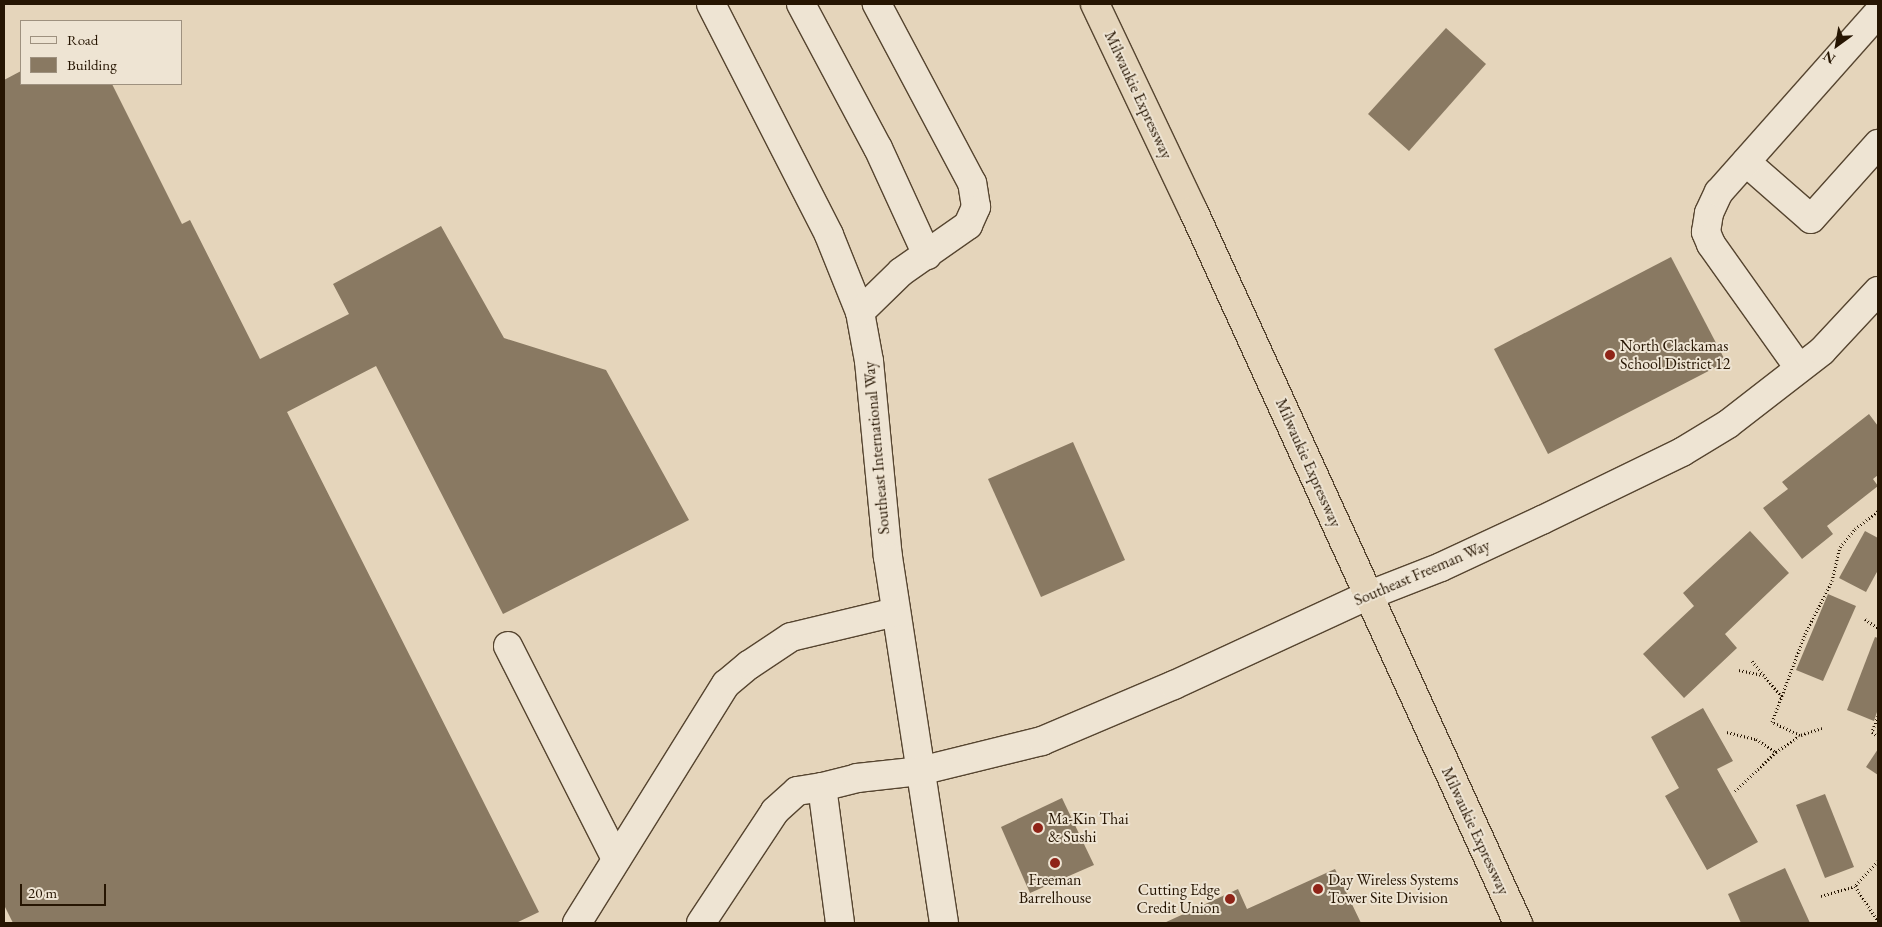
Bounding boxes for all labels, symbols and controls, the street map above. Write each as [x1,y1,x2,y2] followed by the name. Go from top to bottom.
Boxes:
[20,20,182,85] legend
[1812,20,1862,70] north arrow
[1100,28,1176,162] street label: Milwaukie Expressway
[67,30,98,49] text: Road
[1819,47,1839,68] text: N
[67,55,117,74] text: Building
[1620,336,1730,374] place label: North Clackamas School District 12
[1604,349,1616,361] marker: North Clackamas School District 12
[860,361,894,535] street label: Southeast International Way
[1271,396,1345,530] street label: Milwaukie Expressway
[1351,536,1493,610] street label: Southeast Freeman Way
[1437,764,1513,898] street label: Milwaukie Expressway
[1048,809,1129,847] place label: Ma-Kin Thai & Sushi
[1032,822,1044,834] marker: Ma-Kin Thai & Sushi
[1049,857,1061,869] marker: Freeman Barrelhouse
[1019,870,1091,908] place label: Freeman Barrelhouse
[1328,870,1458,908] place label: Day Wireless Systems Tower Site Division
[22,874,109,906] scale bar
[1136,880,1220,918] place label: Cutting Edge Credit Union
[28,883,57,902] text: 20 m
[1312,883,1324,895] marker: Day Wireless Systems Tower Site Division
[1224,893,1236,905] marker: Cutting Edge Credit Union

